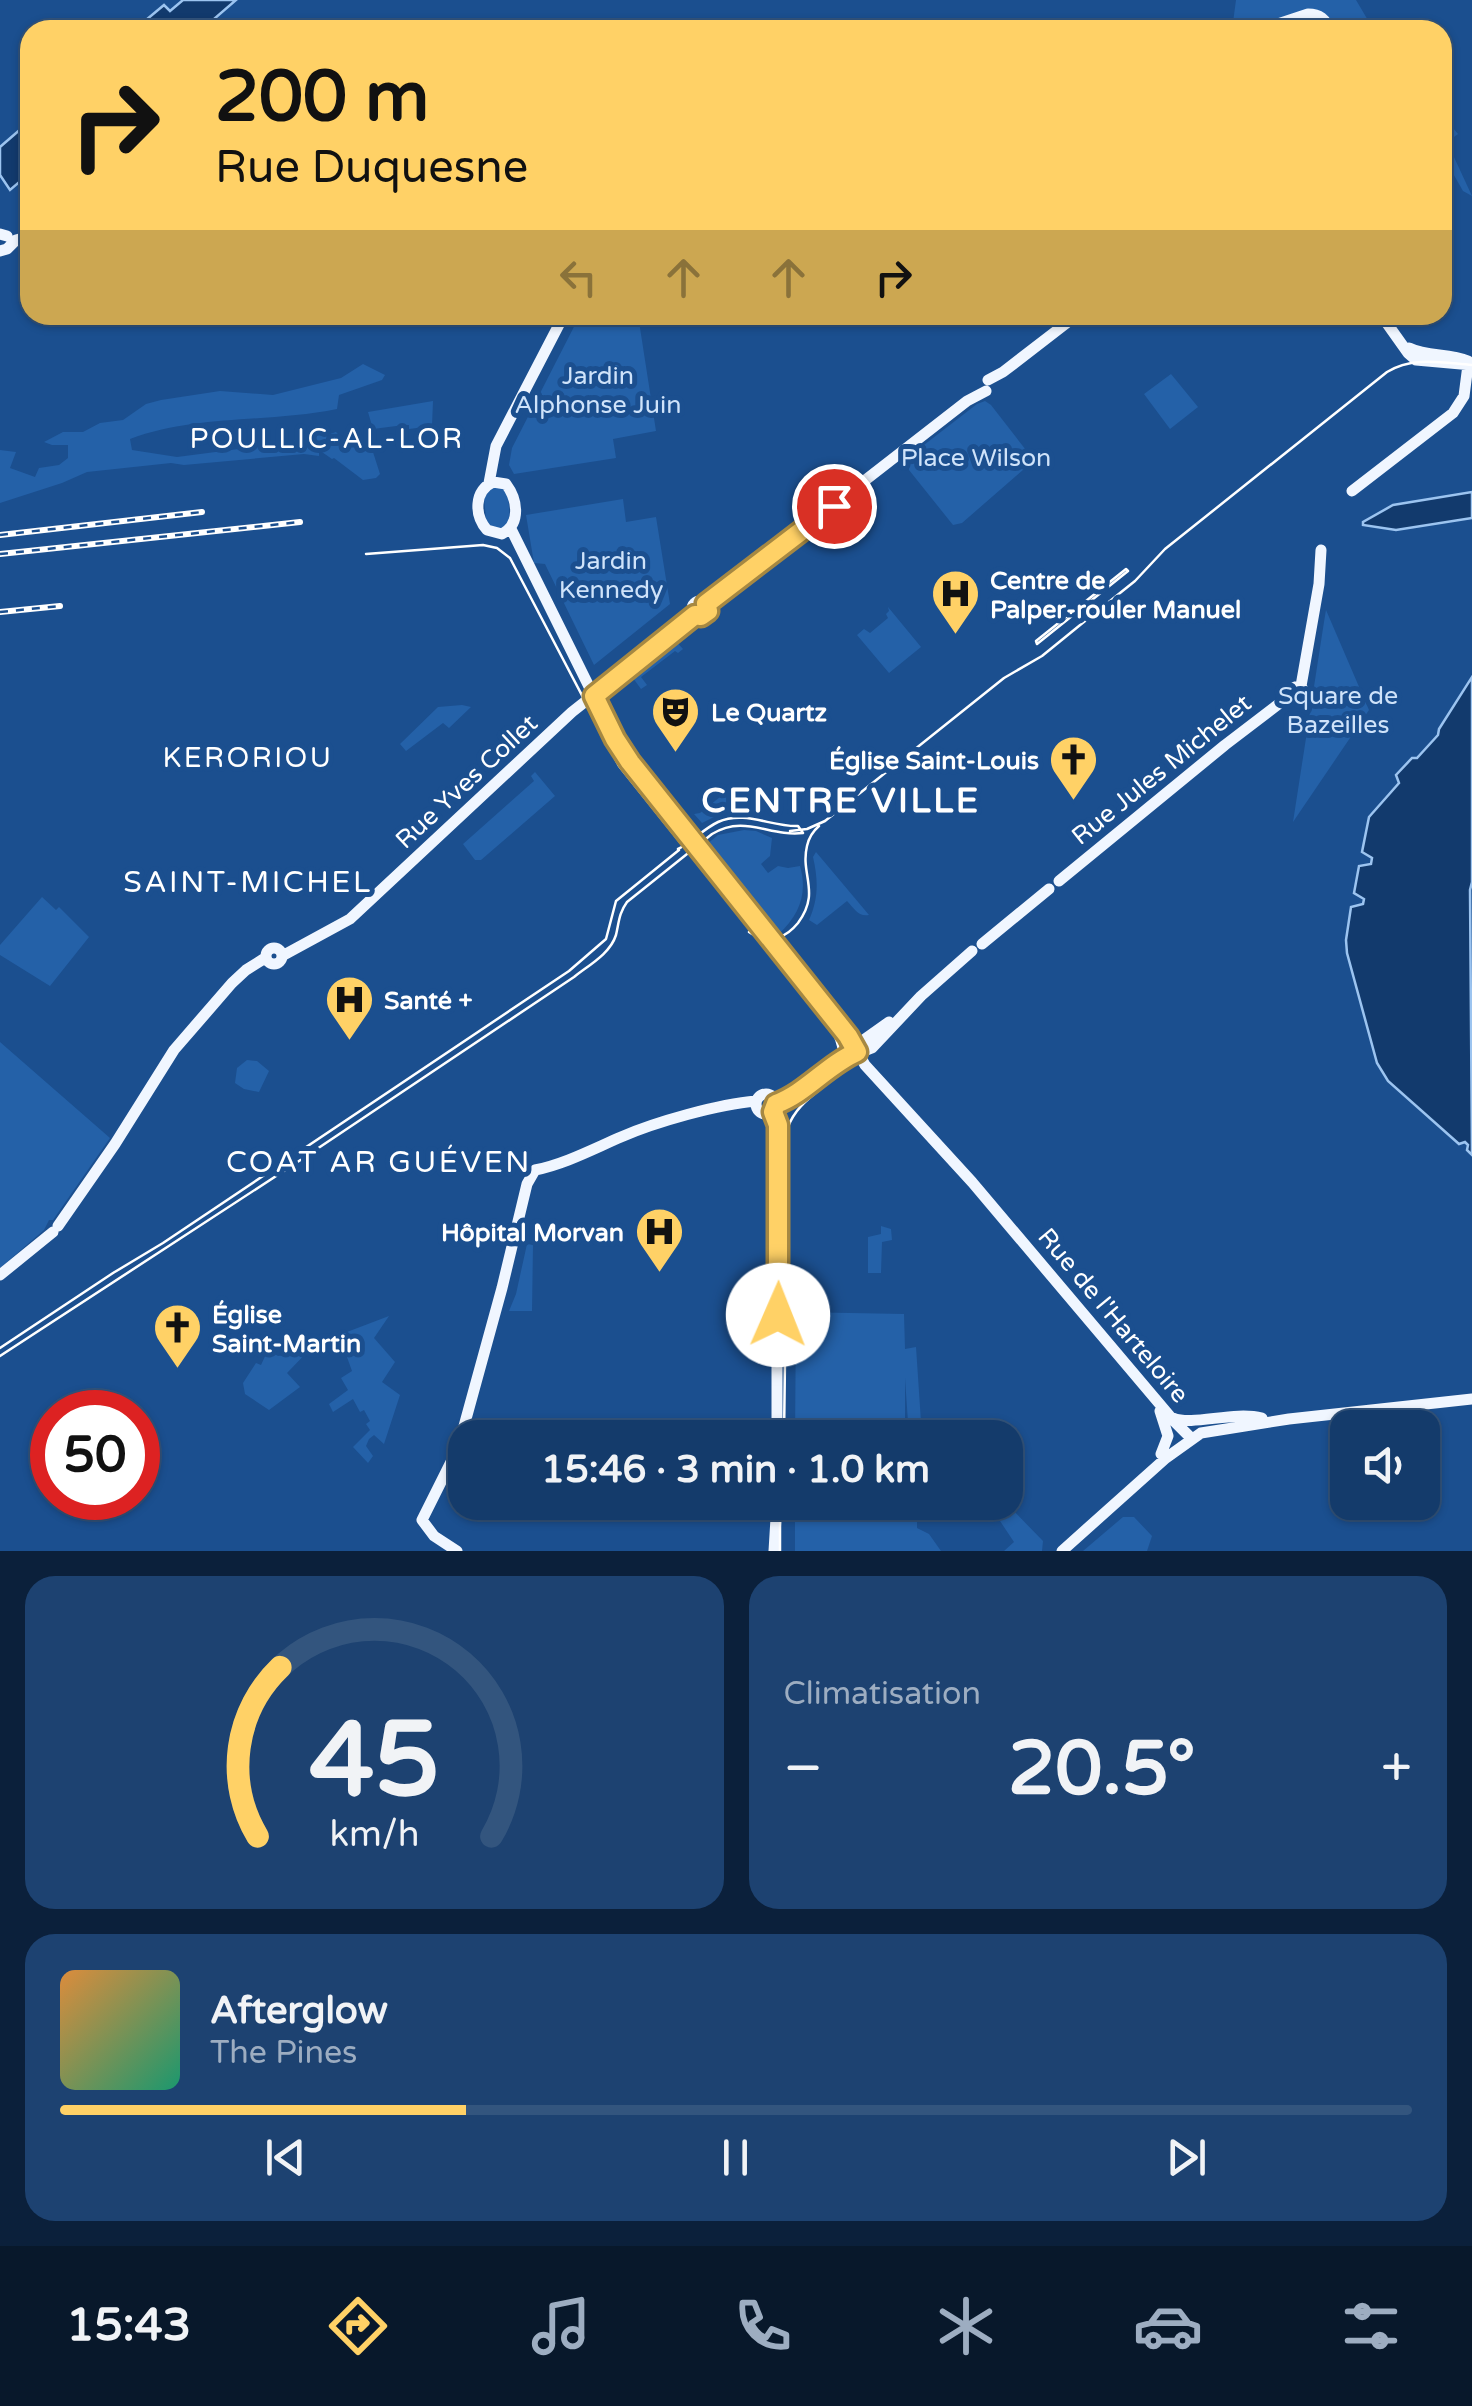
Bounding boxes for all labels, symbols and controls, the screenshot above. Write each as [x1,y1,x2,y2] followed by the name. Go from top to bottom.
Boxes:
[215,56,429,140] text: 200 m
[50,60,180,190] icon: right
[215,141,528,195] text: Rue Duquesne
[551,250,606,305] icon: left
[656,250,711,305] icon: ahead
[761,250,816,305] icon: ahead
[866,250,921,305] icon: right
[514,361,682,420] park label: Jardin Alphonse Juin
[189,422,465,456] district label: POULLIC-AL-LOR
[901,443,1051,473] park label: Place Wilson
[792,464,877,549] pin
[807,479,862,534] icon: arrive
[559,546,663,605] park label: Jardin Kennedy
[990,566,1241,625] place label: Centre de Palper-rouler Manuel
[929,568,981,636] hospital icon: Centre de Palper-rouler Manuel
[1278,681,1398,740] park label: Square de Bazeilles
[650,686,702,754] theatre icon: Le Quartz
[1066,688,1258,851] street label: Rue Jules Michelet
[711,698,827,728] place label: Le Quartz
[390,708,544,855] street label: Rue Yves Collet
[1048,734,1100,802] church icon: Église Saint-Louis
[162,741,334,775] district label: KERORIOU
[829,746,1039,776] place label: Église Saint-Louis
[701,780,981,822] district label: CENTRE VILLE
[123,864,373,901] district label: SAINT-MICHEL
[323,974,375,1042] hospital icon: Santé +
[384,986,472,1016] place label: Santé +
[226,1144,532,1181] district label: COAT AR GUÉVEN
[633,1206,685,1274] hospital icon: Hôpital Morvan
[441,1218,624,1248] place label: Hôpital Morvan
[1031,1222,1195,1409] street label: Rue de l'Harteloire
[726,1263,830,1367] position arrow
[212,1300,361,1359] place label: Église Saint-Martin
[151,1302,203,1370] church icon: Église Saint-Martin
[30,1390,160,1520] speed limit sign: 50
[1330,1410,1440,1520] map controls
[1330,1410,1440,1520] button: sound
[541,1447,930,1493] text: 15:46 · 3 min · 1.0 km
[784,1675,981,1713] text: Climatisation
[309,1699,440,1824] text: 45
[1008,1724,1196,1814] text: 20.5°
[784,1736,823,1802] text: −
[1381,1736,1412,1802] text: +
[329,1813,419,1856] text: km/h
[210,1988,388,2034] text: Afterglow
[210,2034,357,2072] text: The Pines
[258,2130,313,2185] icon: previous
[708,2130,763,2185] icon: pause
[1159,2130,1214,2185] icon: next
[323,2291,393,2361] icon: directions
[526,2291,596,2361] icon: music
[728,2291,798,2361] icon: phone
[931,2291,1001,2361] icon: climate
[1133,2291,1203,2361] icon: car
[1336,2291,1406,2361] icon: filters
[66,2299,191,2353] text: 15:43

